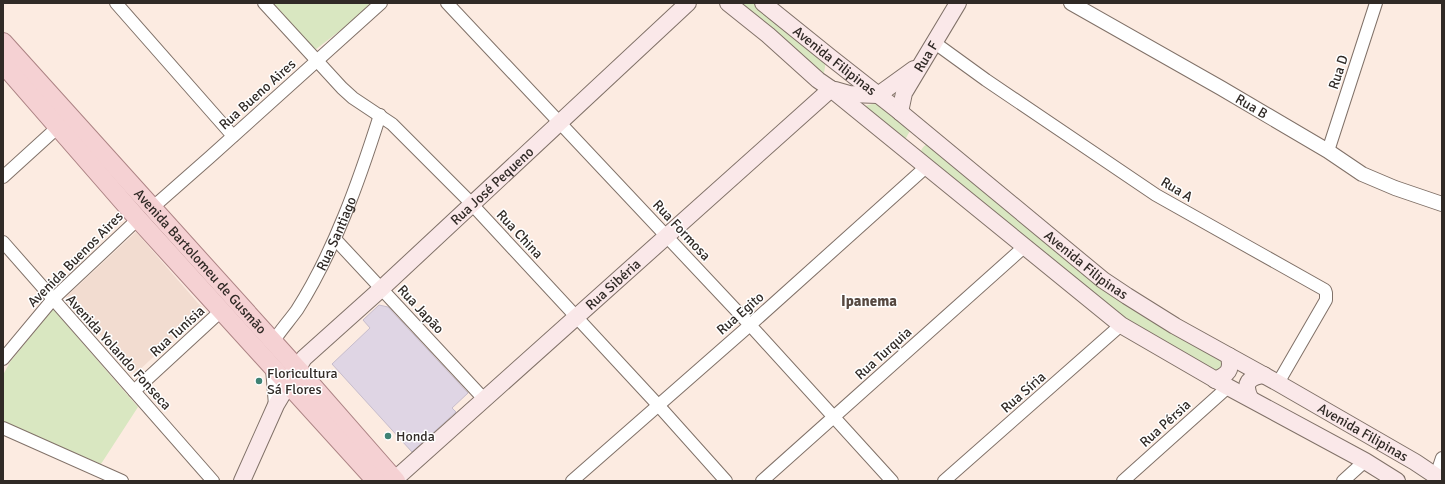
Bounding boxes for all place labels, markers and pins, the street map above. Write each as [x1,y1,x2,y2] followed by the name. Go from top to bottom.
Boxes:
[267,365,338,398] place label: Floricultura Sá Flores
[254,376,264,386] marker: Floricultura Sá Flores
[396,428,435,445] place label: Honda
[383,431,393,441] marker: Honda

